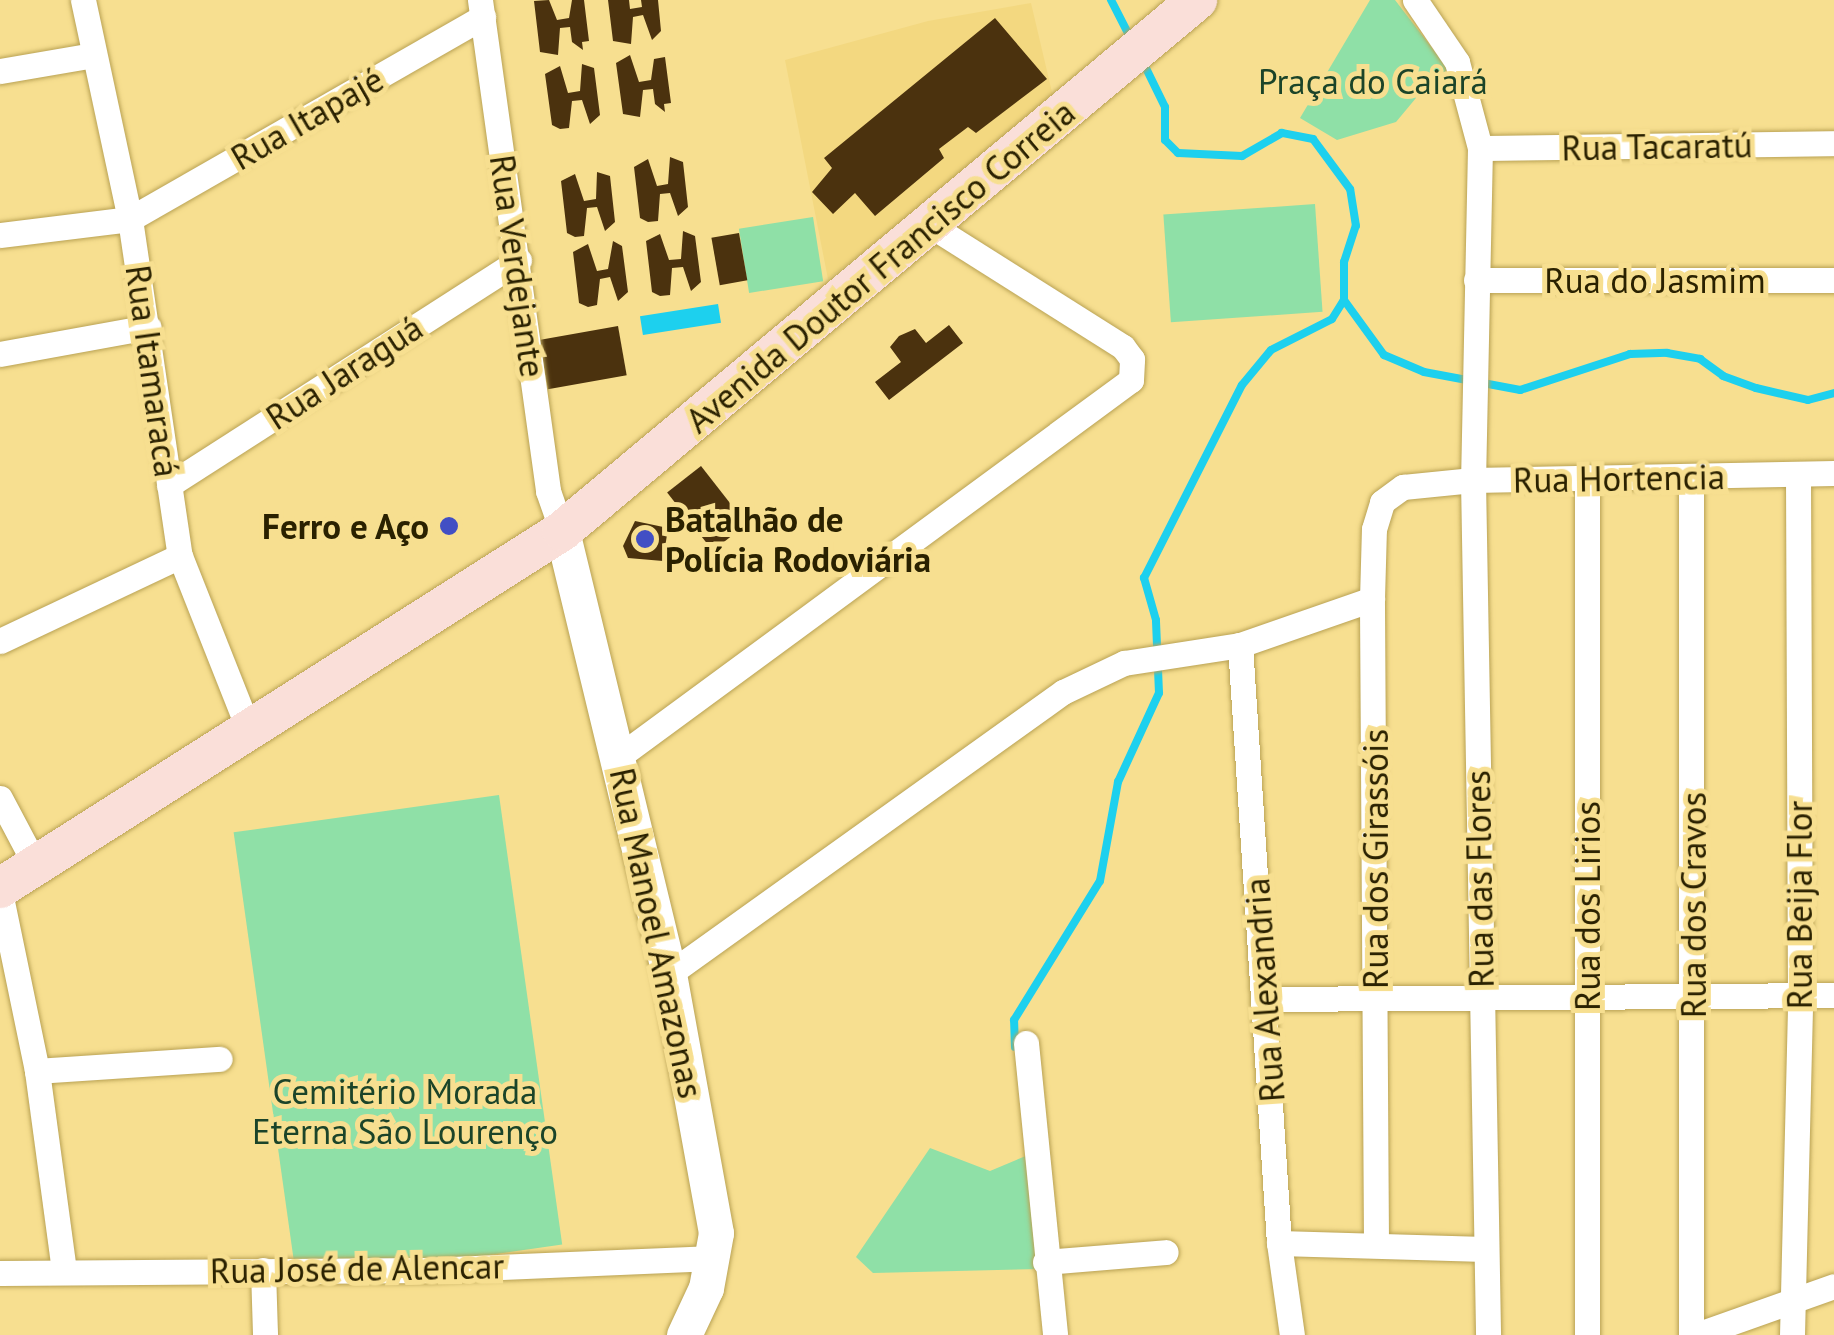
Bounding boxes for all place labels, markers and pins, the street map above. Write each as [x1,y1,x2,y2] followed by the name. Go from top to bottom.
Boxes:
[665,498,931,580] place label: Batalhão de Polícia Rodoviária
[261,505,429,547] place label: Ferro e Aço
[438,515,460,537] marker: Ferro e Aço
[634,528,656,550] marker: Batalhão de Polícia Rodoviária

